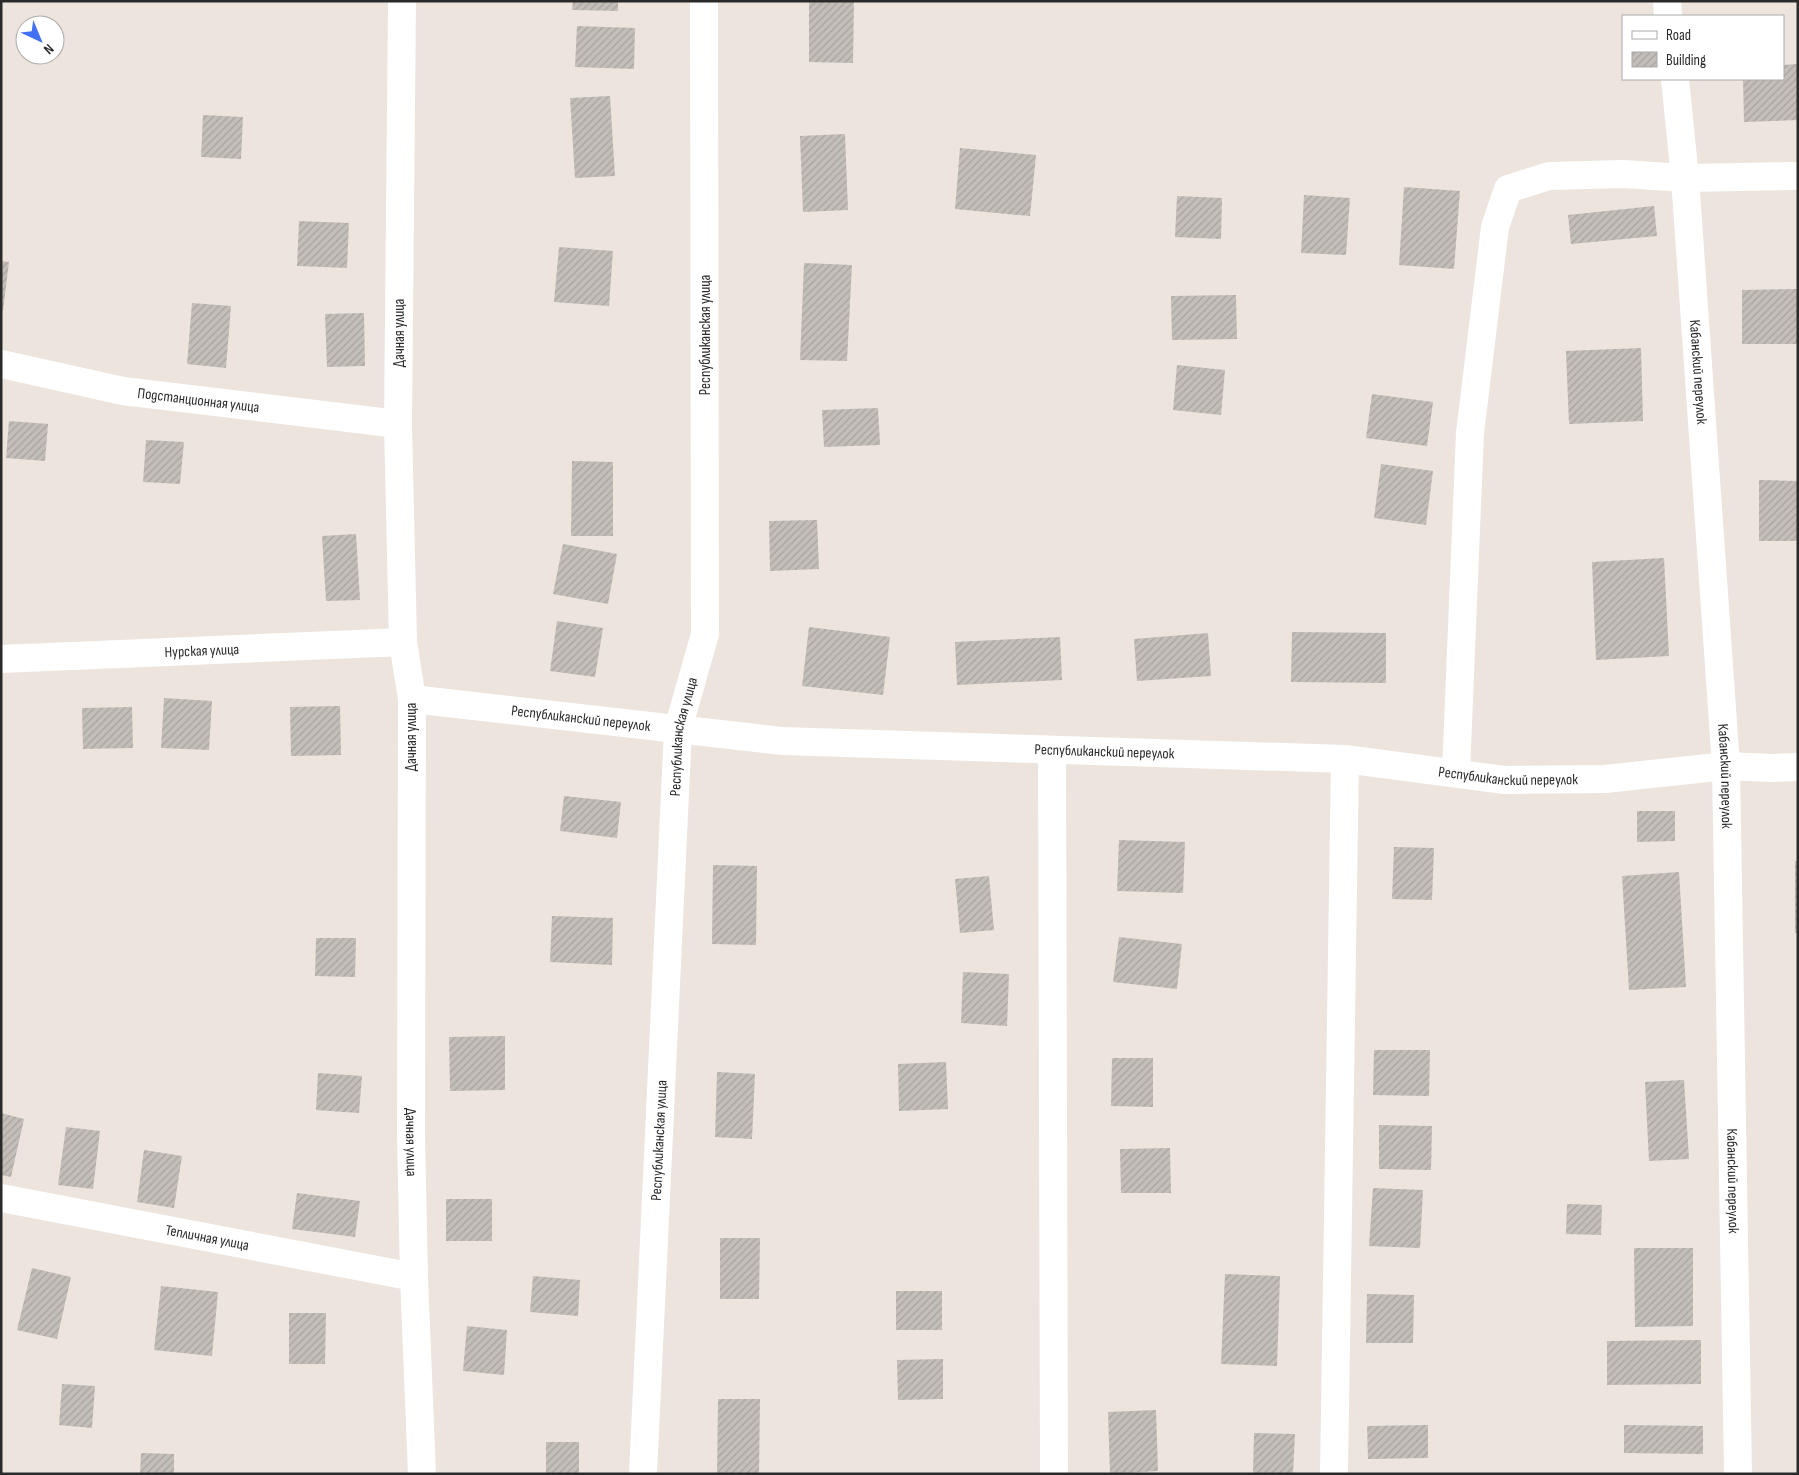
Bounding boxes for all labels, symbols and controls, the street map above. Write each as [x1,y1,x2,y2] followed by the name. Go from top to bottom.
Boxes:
[15,15,65,65] north arrow
[1622,15,1784,80] legend
[1666,26,1691,45] text: Road
[40,40,57,58] text: N
[1666,51,1706,70] text: Building
[696,274,715,395] street label: Республиканская улица
[390,299,409,367] street label: Дачная улица
[1685,319,1711,425] street label: Кабанский переулок
[137,384,261,417] street label: Подстанционная улица
[164,640,240,662] street label: Нурская улица
[666,675,702,797] street label: Республиканская улица
[510,701,652,736] street label: Республиканский переулок
[402,703,421,771] street label: Дачная улица
[1713,723,1736,829] street label: Кабанский переулок
[1034,740,1175,764] street label: Республиканский переулок
[1437,762,1578,790] street label: Республиканский переулок
[647,1079,672,1201] street label: Республиканская улица
[401,1108,421,1177] street label: Дачная улица
[1722,1128,1743,1234] street label: Кабанский переулок
[164,1221,251,1255] street label: Тепличная улица

